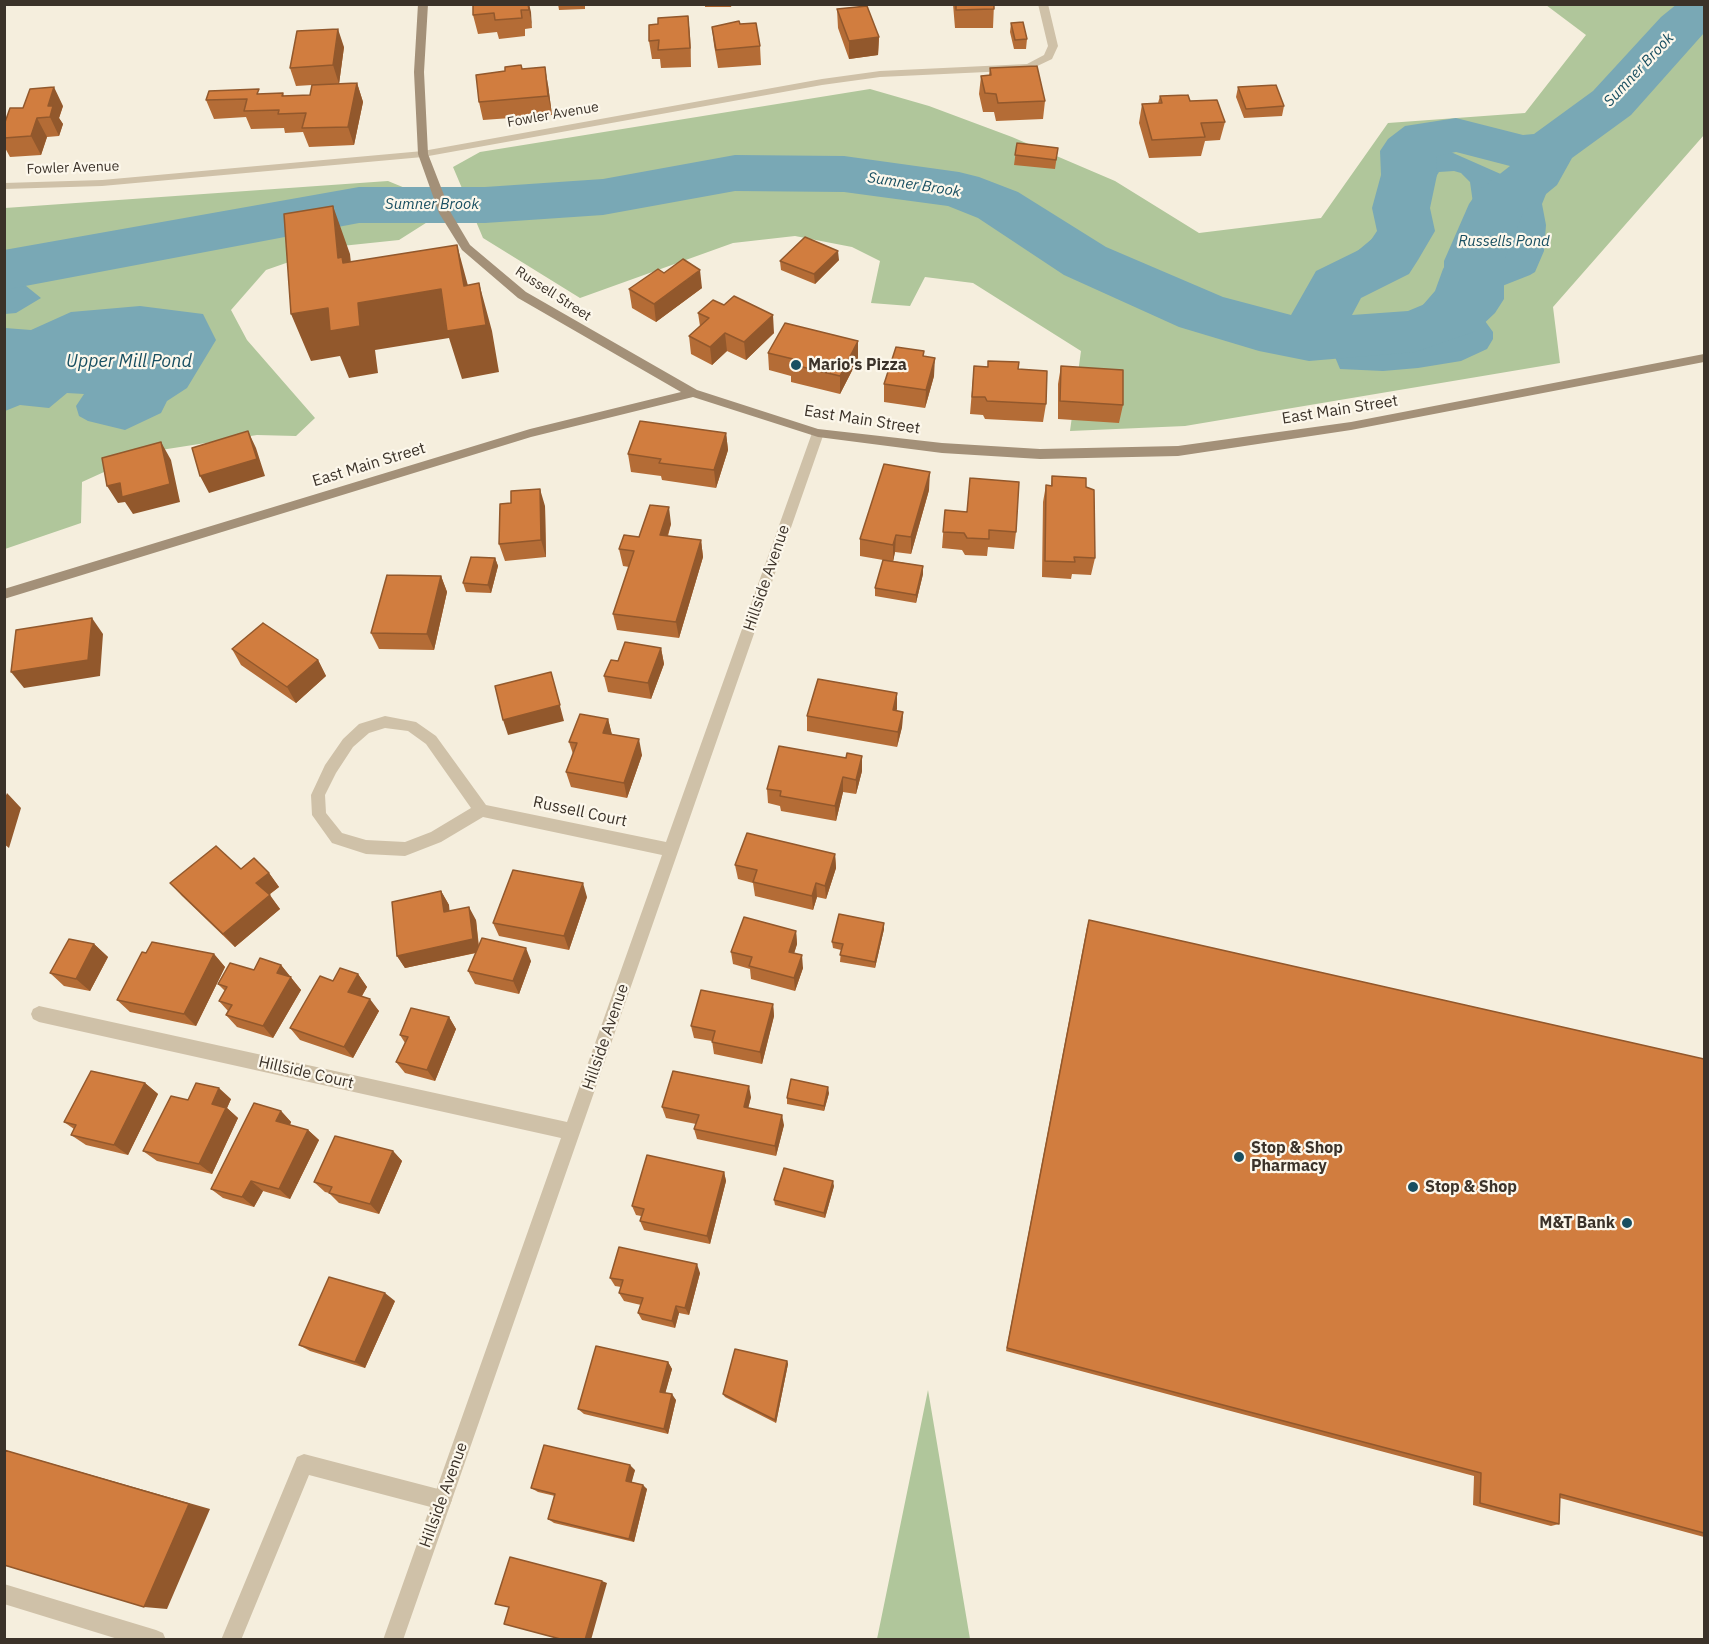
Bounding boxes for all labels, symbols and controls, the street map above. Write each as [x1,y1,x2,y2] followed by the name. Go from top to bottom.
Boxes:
[1600,29,1678,111] water label: Sumner Brook
[506,99,600,131] street label: Fowler Avenue
[26,158,120,178] street label: Fowler Avenue
[866,169,962,201] water label: Sumner Brook
[385,196,479,214] water label: Sumner Brook
[1458,233,1550,251] water label: Russells Pond
[512,263,594,325] street label: Russell Street
[66,351,192,373] water label: Upper Mill Pond
[808,355,907,375] place label: Mario's Pizza
[789,358,803,372] marker: Mario's Pizza
[1281,391,1399,429] street label: East Main Street
[803,401,921,439] street label: East Main Street
[310,439,428,491] street label: East Main Street
[740,522,794,634] street label: Hillside Avenue
[531,793,629,831] street label: Russell Court
[579,981,633,1093] street label: Hillside Avenue
[257,1053,355,1093] street label: Hillside Court
[1251,1138,1343,1176] place label: Stop & Shop Pharmacy
[1232,1150,1246,1164] marker: Stop & Shop Pharmacy
[1425,1177,1517,1197] place label: Stop & Shop
[1406,1180,1420,1194] marker: Stop & Shop
[1539,1213,1615,1233] place label: M&T Bank
[1620,1216,1634,1230] marker: M&T Bank
[416,1440,472,1550] street label: Hillside Avenue

